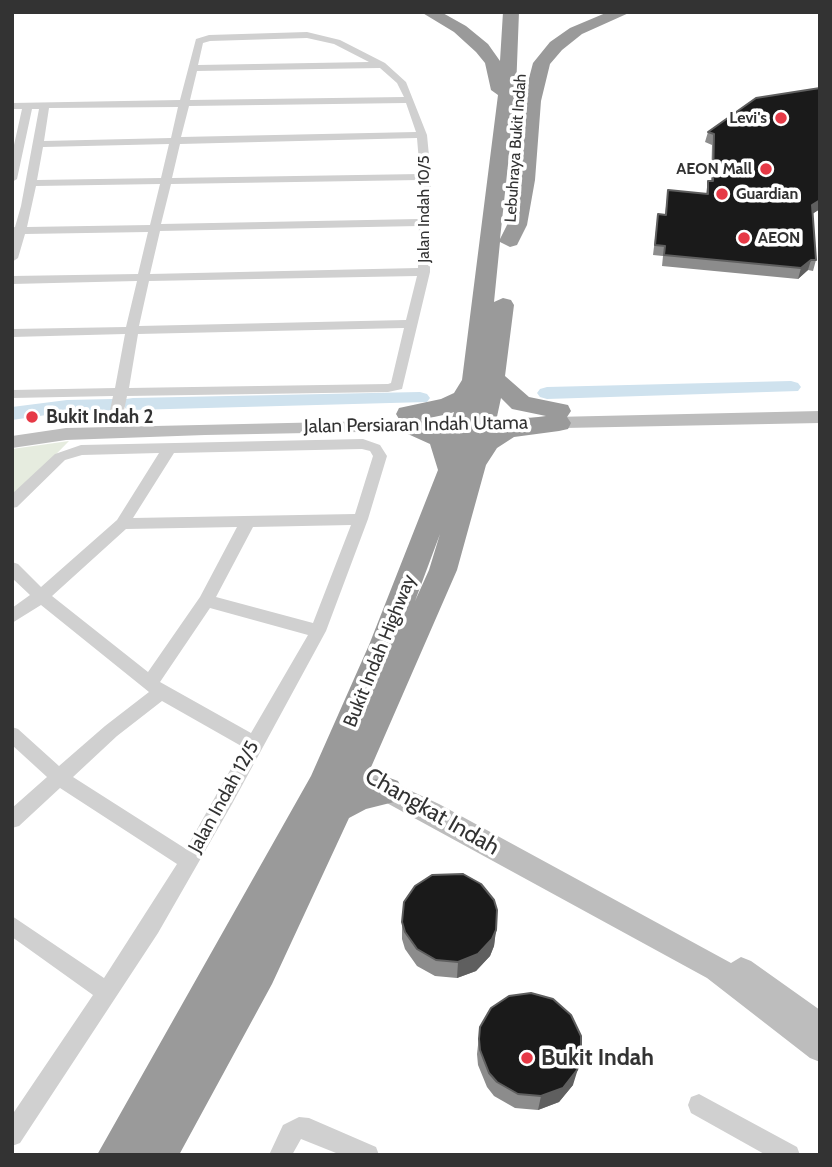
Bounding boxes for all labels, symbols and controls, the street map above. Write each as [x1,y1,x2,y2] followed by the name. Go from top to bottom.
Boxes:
[501,73,531,223] street label: Lebuhraya Bukit Indah
[729,108,767,128] place label: Levi's
[773,110,789,126] marker: Levi's
[414,155,434,263] street label: Jalan Indah 10/5
[676,159,752,179] place label: AEON Mall
[758,161,774,177] marker: AEON Mall
[736,184,798,204] place label: Guardian
[714,186,730,202] marker: Guardian
[758,228,800,248] place label: AEON
[736,230,752,246] marker: AEON
[46,406,154,428] place label: Bukit Indah 2
[24,409,40,425] marker: Bukit Indah 2
[304,412,528,438] street label: Jalan Persiaran Indah Utama
[339,571,421,731] street label: Bukit Indah Highway
[184,737,264,857] street label: Jalan Indah 12/5
[360,762,504,862] street label: Changkat Indah
[541,1044,654,1072] place label: Bukit Indah
[519,1050,535,1066] marker: Bukit Indah

